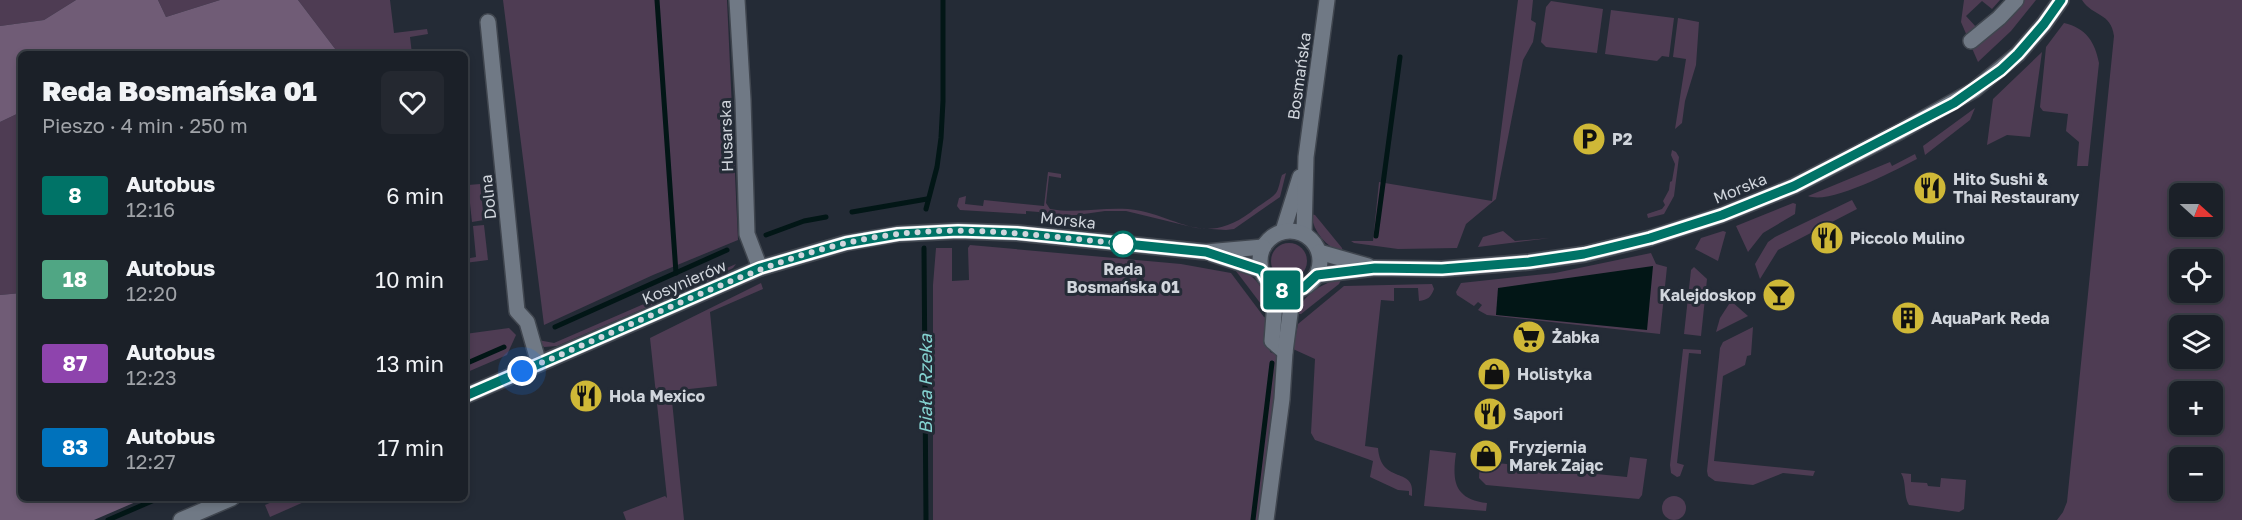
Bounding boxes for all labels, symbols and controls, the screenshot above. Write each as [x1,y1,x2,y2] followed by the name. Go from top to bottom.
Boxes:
[1283,31,1315,121] street label: Bosmańska
[381,71,444,134] button: heart
[42,74,317,107] text: Reda Bosmańska 01
[715,100,737,172] street label: Husarska
[42,113,248,137] text: Pieszo · 4 min · 250 m
[1571,121,1607,157] parking icon: P2
[1612,129,1633,149] place label: P2
[1710,168,1770,208] street label: Morska
[1953,169,2080,207] place label: Hito Sushi & Thai Restaurany
[126,170,215,197] text: Autobus
[1912,170,1948,206] restaurant icon: Hito Sushi & Thai Restaurany
[476,174,500,220] street label: Dolna
[68,182,82,208] text: 8
[386,182,444,209] text: 6 min
[2169,183,2223,237] north arrow
[2169,183,2223,501] map controls
[126,197,175,221] text: 12:16
[1039,207,1097,233] street label: Morska
[1809,220,1845,256] restaurant icon: Piccolo Mulino
[1850,228,1965,248] place label: Piccolo Mulino
[1110,231,1136,257] marker: Reda Bosmańska 01
[2169,249,2223,303] button: locate
[126,254,215,281] text: Autobus
[639,255,729,309] street label: Kosynierów
[1067,259,1179,297] place label: Reda Bosmańska 01
[63,266,87,292] text: 18
[375,266,444,293] text: 10 min
[1262,270,1302,310] line badge: 8
[1275,277,1289,303] text: 8
[1761,277,1797,313] bar icon: Kalejdoskop
[126,281,177,305] text: 12:20
[1659,285,1756,305] place label: Kalejdoskop
[1890,300,1926,336] building icon: AquaPark Reda
[1931,308,2050,328] place label: AquaPark Reda
[2169,315,2223,369] button: layers
[1511,319,1547,355] supermarket icon: Żabka
[1552,327,1600,347] place label: Żabka
[914,333,936,434] water label: Biała Rzeka
[126,338,215,365] text: Autobus
[63,350,87,376] text: 87
[376,350,444,377] text: 13 min
[507,356,537,386] your location
[1476,356,1512,392] shop icon: Holistyka
[1517,364,1592,384] place label: Holistyka
[126,365,177,389] text: 12:23
[568,378,604,414] restaurant icon: Hola Mexico
[2169,381,2223,435] button: +
[609,386,706,406] place label: Hola Mexico
[1472,396,1508,432] restaurant icon: Sapori
[1513,404,1563,424] place label: Sapori
[126,422,215,449] text: Autobus
[62,434,88,460] text: 83
[377,434,444,461] text: 17 min
[1509,437,1603,475] place label: Fryzjernia Marek Zając
[1468,438,1504,474] shop icon: Fryzjernia Marek Zając
[2169,447,2223,501] button: −
[126,449,176,473] text: 12:27

